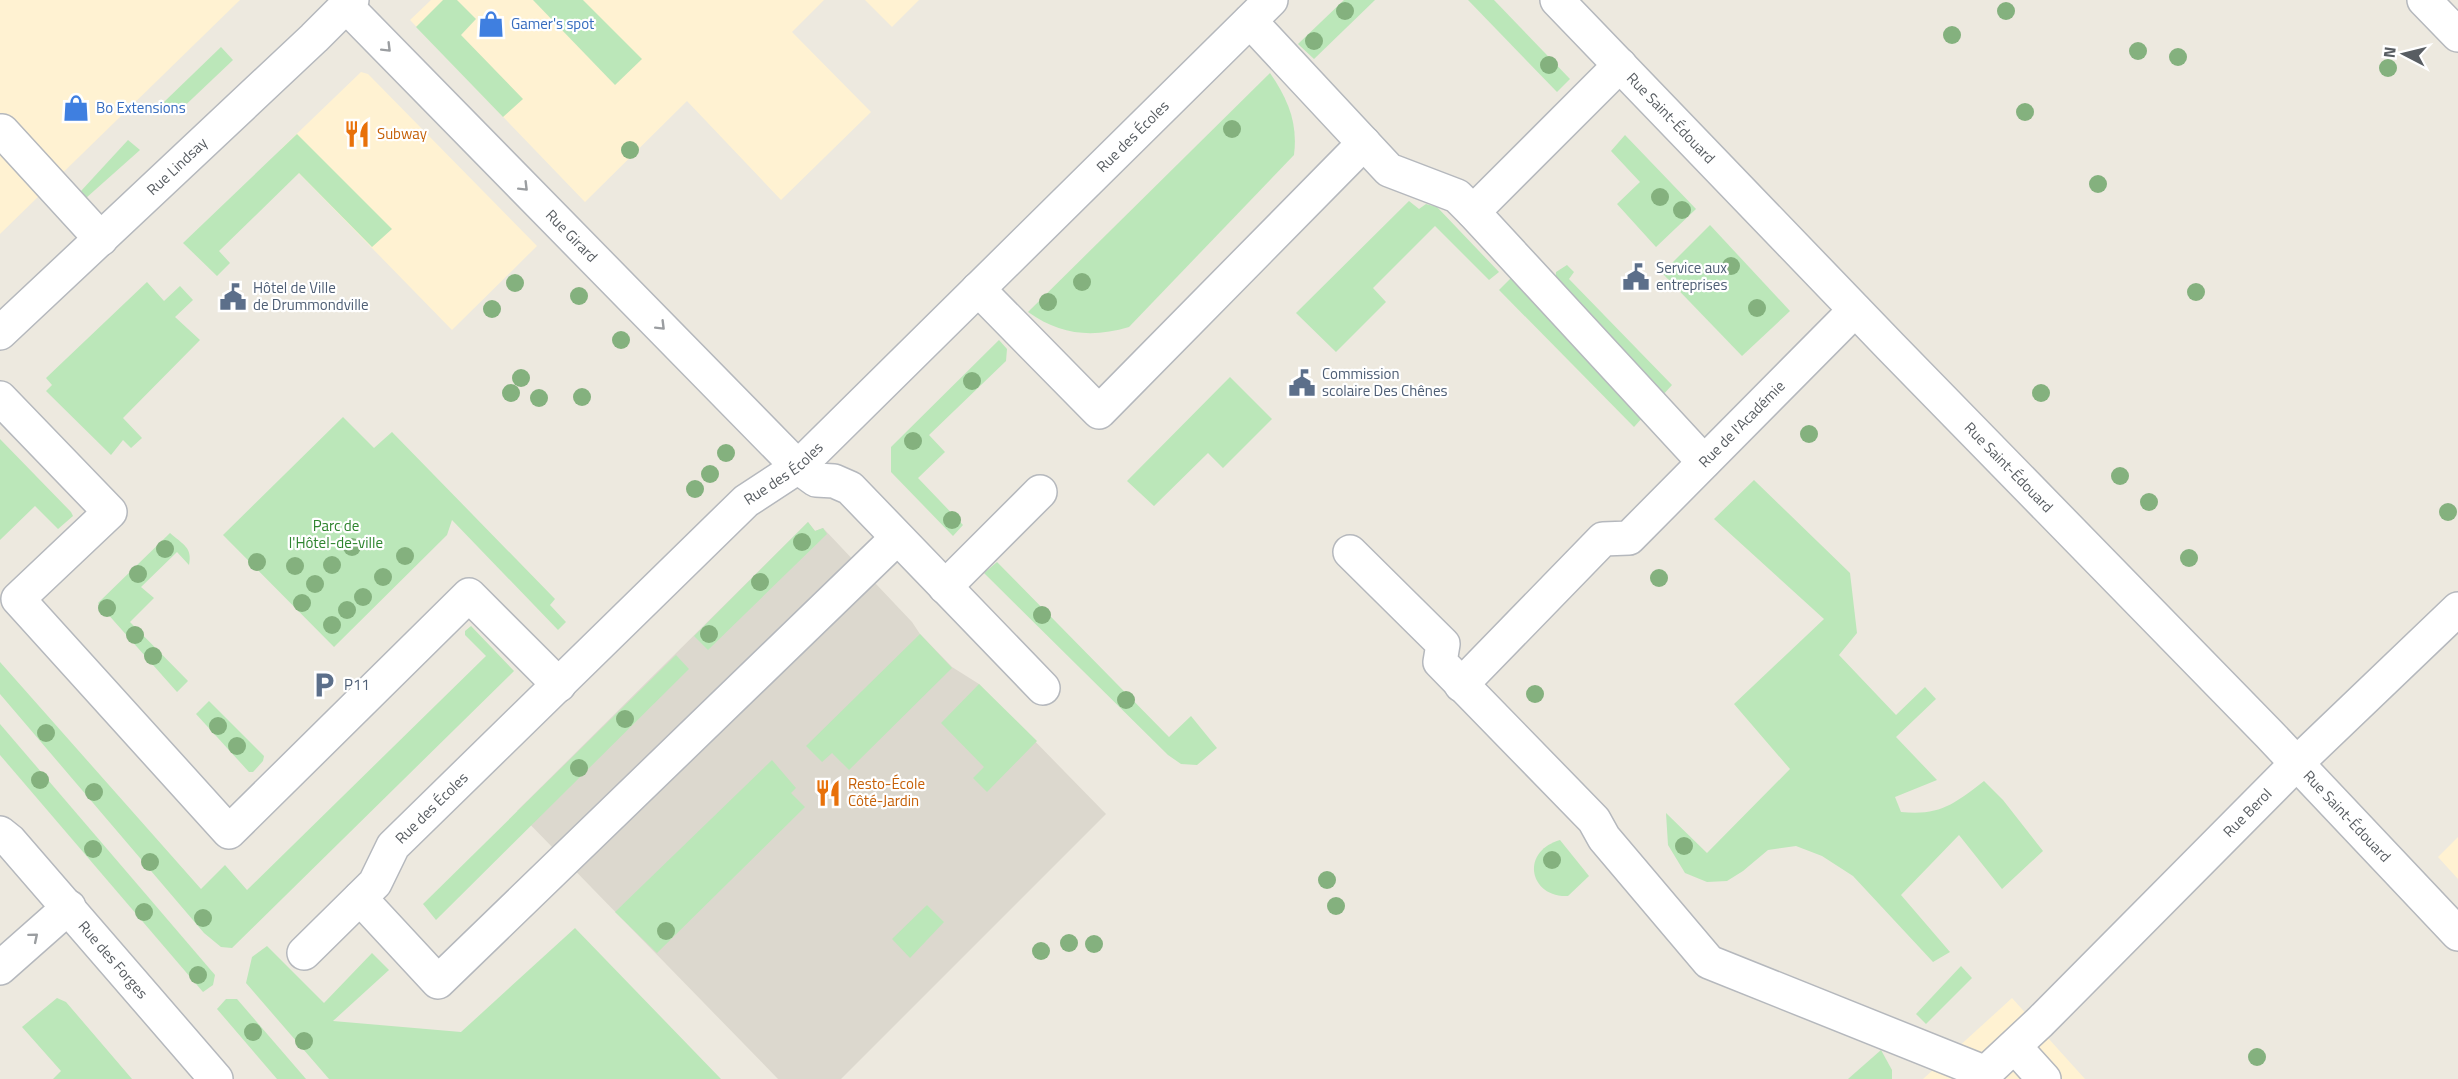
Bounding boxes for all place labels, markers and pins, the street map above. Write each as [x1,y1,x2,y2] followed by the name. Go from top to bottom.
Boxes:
[476,9,506,39] shop icon: Gamer's spot
[511,12,595,35] place label: Gamer's spot
[61,93,91,123] shop icon: Bo Extensions
[96,96,186,119] place label: Bo Extensions
[342,119,372,149] restaurant icon: Subway
[377,122,427,145] place label: Subway
[1656,256,1727,296] place label: Service aux entreprises
[1621,262,1651,292] public building icon: Service aux entreprises
[253,276,369,316] place label: Hôtel de Ville de Drummondville
[218,282,248,312] public building icon: Hôtel de Ville de Drummondville
[1322,362,1447,402] place label: Commission scolaire Des Chênes
[1287,368,1317,398] public building icon: Commission scolaire Des Chênes
[309,670,339,700] parking icon: P11
[344,673,370,696] place label: P11
[848,772,925,812] place label: Resto-École Côté-Jardin
[813,778,843,808] restaurant icon: Resto-École Côté-Jardin

